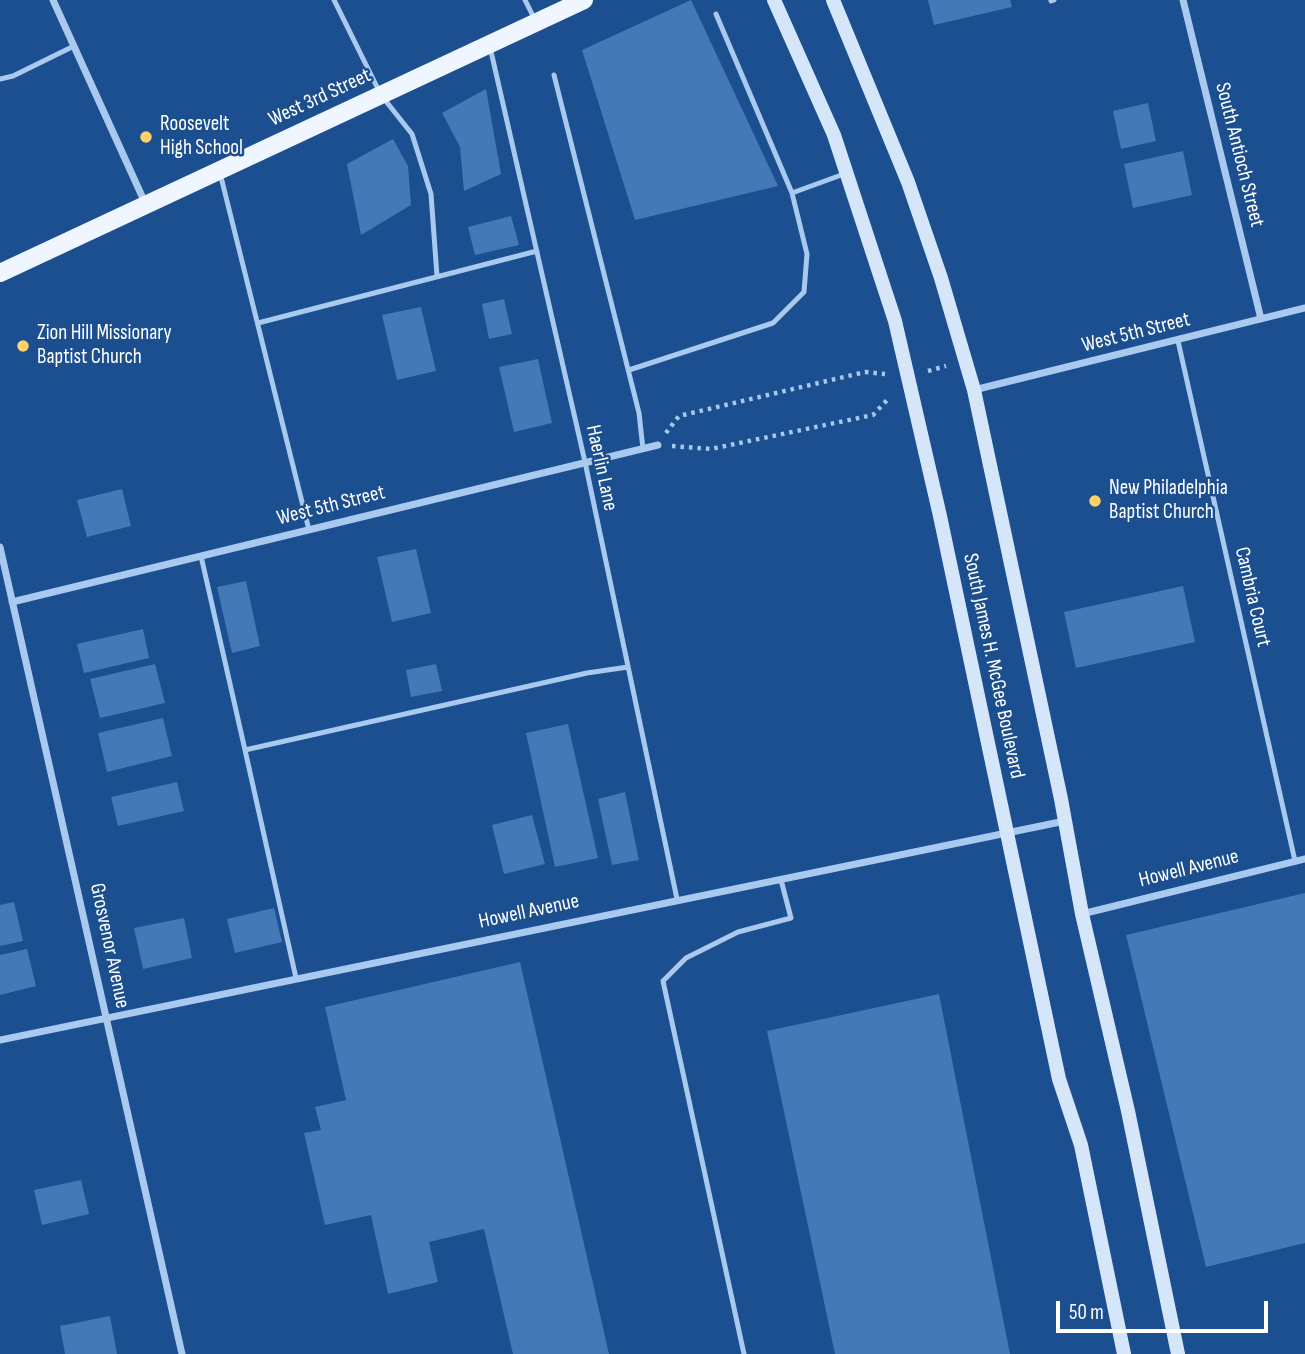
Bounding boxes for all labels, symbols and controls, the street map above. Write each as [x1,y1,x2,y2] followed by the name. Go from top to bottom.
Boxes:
[265,63,375,133] street label: West 3rd Street
[1209,80,1269,230] street label: South Antioch Street
[160,112,243,162] place label: Roosevelt High School
[138,129,154,145] marker: Roosevelt High School
[1079,307,1193,359] street label: West 5th Street
[37,321,172,371] place label: Zion Hill Missionary Baptist Church
[15,338,31,354] marker: Zion Hill Missionary Baptist Church
[580,423,622,513] street label: Haerlin Lane
[1109,476,1228,526] place label: New Philadelphia Baptist Church
[274,480,388,532] street label: West 5th Street
[1087,493,1103,509] marker: New Philadelphia Baptist Church
[1228,545,1276,649] street label: Cambria Court
[957,551,1029,781] street label: South James H. McGee Boulevard
[1136,844,1242,894] street label: Howell Avenue
[83,881,135,1011] street label: Grosvenor Avenue
[477,889,581,935] street label: Howell Avenue
[1060,1288,1272,1332] scale bar
[1069,1300,1104,1325] text: 50 m

